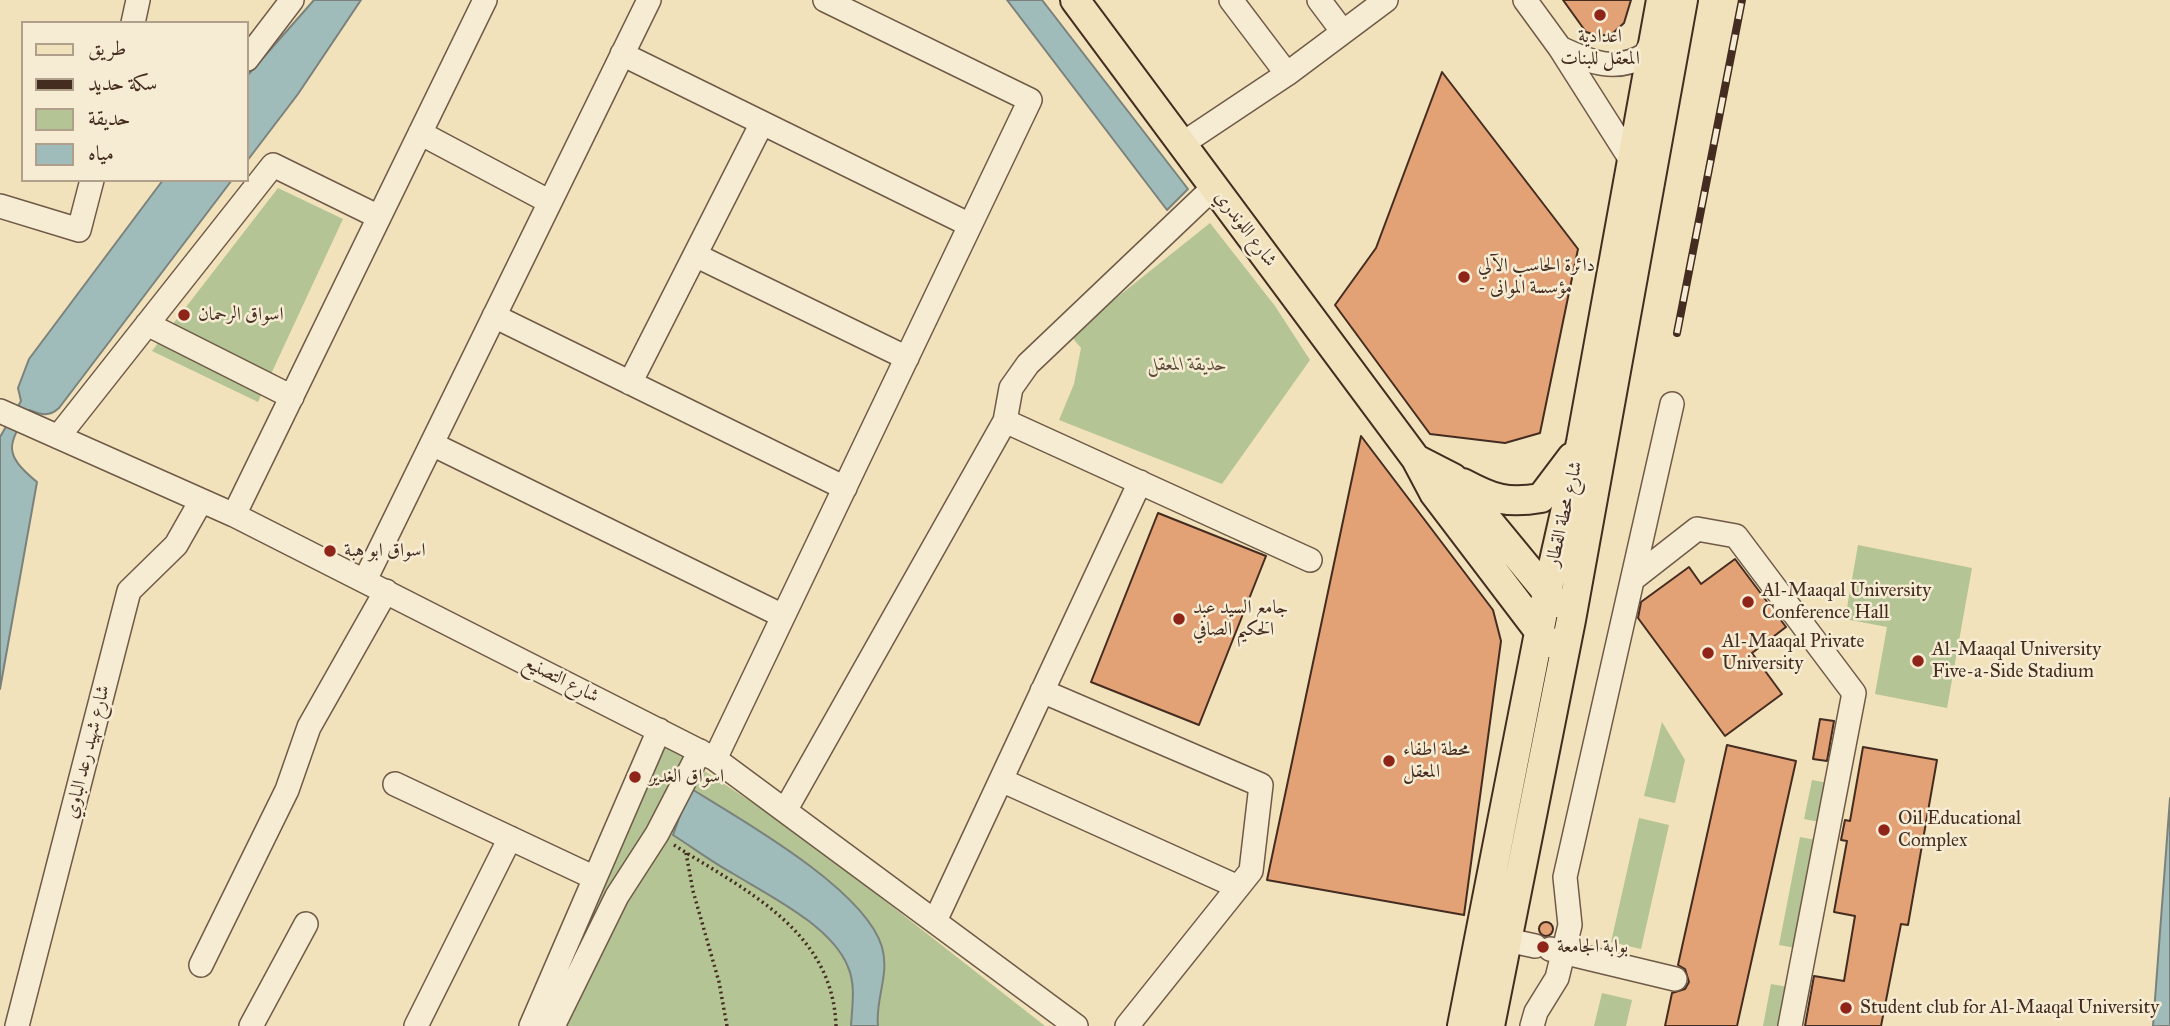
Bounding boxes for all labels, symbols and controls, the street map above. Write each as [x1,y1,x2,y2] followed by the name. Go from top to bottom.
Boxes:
[1592,7,1608,23] marker: اعدادية المعقل للبنات
[21,21,248,182] legend
[1560,26,1640,70] place label: اعدادية المعقل للبنات
[88,35,126,61] text: طريق
[88,70,158,96] text: سكة حديد
[88,105,131,131] text: حديقة
[88,140,114,166] text: مياه
[1209,186,1281,272] street label: شارع اللوندري
[1478,255,1595,299] place label: دائرة الحاسب الآلي - مؤسسة الموانى
[1456,269,1472,285] marker: دائرة الحاسب الآلي - مؤسسة الموانى
[198,304,284,326] place label: اسواق الرحمان
[176,307,192,323] marker: اسواق الرحمان
[1147,354,1227,376] park label: حديقة المعقل
[1542,459,1588,569] street label: شارع محطة القطار
[344,540,426,562] place label: اسواق ابو هبة
[322,543,338,559] marker: اسواق ابو هبة
[1762,580,1931,624] place label: Al-Maaqal University Conference Hall
[1740,594,1756,610] marker: Al-Maaqal University Conference Hall
[1193,597,1288,641] place label: جامع السيد عبد الحكيم الصافي
[1171,611,1187,627] marker: جامع السيد عبد الحكيم الصافي
[1722,631,1864,675] place label: Al-Maaqal Private University
[1932,639,2101,683] place label: Al-Maaqal University Five-a-Side Stadium
[1700,645,1716,661] marker: Al-Maaqal Private University
[520,651,602,709] street label: شارع التصنيع
[1910,653,1926,669] marker: Al-Maaqal University Five-a-Side Stadium
[60,683,116,821] street label: شارع شهيد رعد الباوي
[1403,739,1470,783] place label: محطة اطفاء المعقل
[1381,753,1397,769] marker: محطة اطفاء المعقل
[649,766,724,788] place label: اسواق الغدير
[627,769,643,785] marker: اسواق الغدير
[1898,808,2021,852] place label: Oil Educational Complex
[1876,822,1892,838] marker: Oil Educational Complex
[1557,936,1628,958] place label: بوابة الجامعة
[1535,939,1551,955] marker: بوابة الجامعة
[1860,997,2159,1019] place label: Student club for Al-Maaqal University
[1838,1000,1854,1016] marker: Student club for Al-Maaqal University

